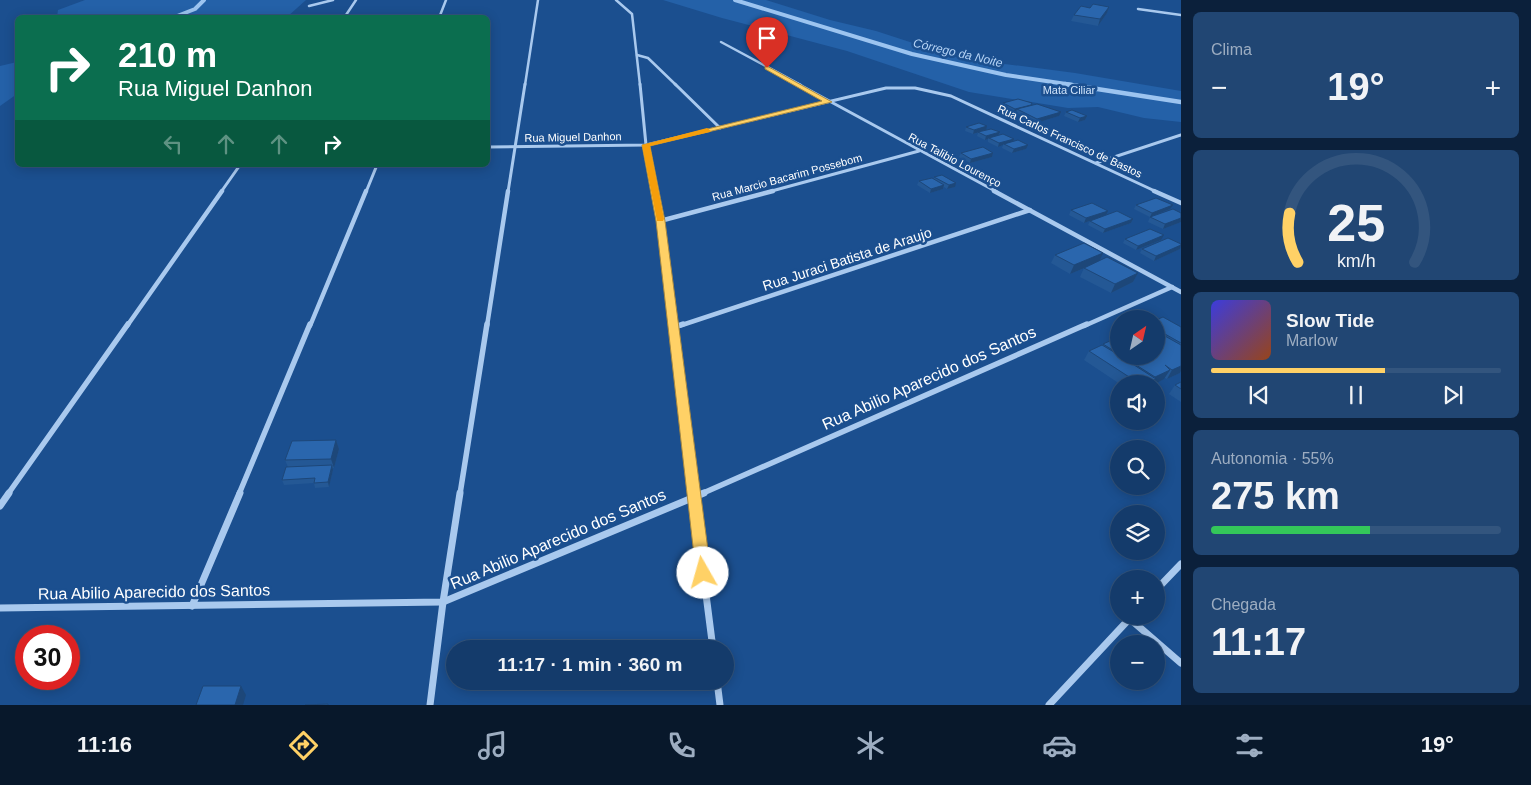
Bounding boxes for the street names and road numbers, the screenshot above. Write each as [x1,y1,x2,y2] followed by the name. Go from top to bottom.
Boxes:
[996,102,1144,180] street label: Rua Carlos Francisco de Bastos
[524,130,622,144] street label: Rua Miguel Danhon
[907,130,1003,190] street label: Rua Talibio Lourenço
[711,151,863,203] street label: Rua Marcio Bacarim Possebom
[761,224,934,294] street label: Rua Juraci Batista de Araujo
[820,323,1038,433] street label: Rua Abilio Aparecido dos Santos
[448,486,668,592] street label: Rua Abilio Aparecido dos Santos
[38,581,270,603] street label: Rua Abilio Aparecido dos Santos

